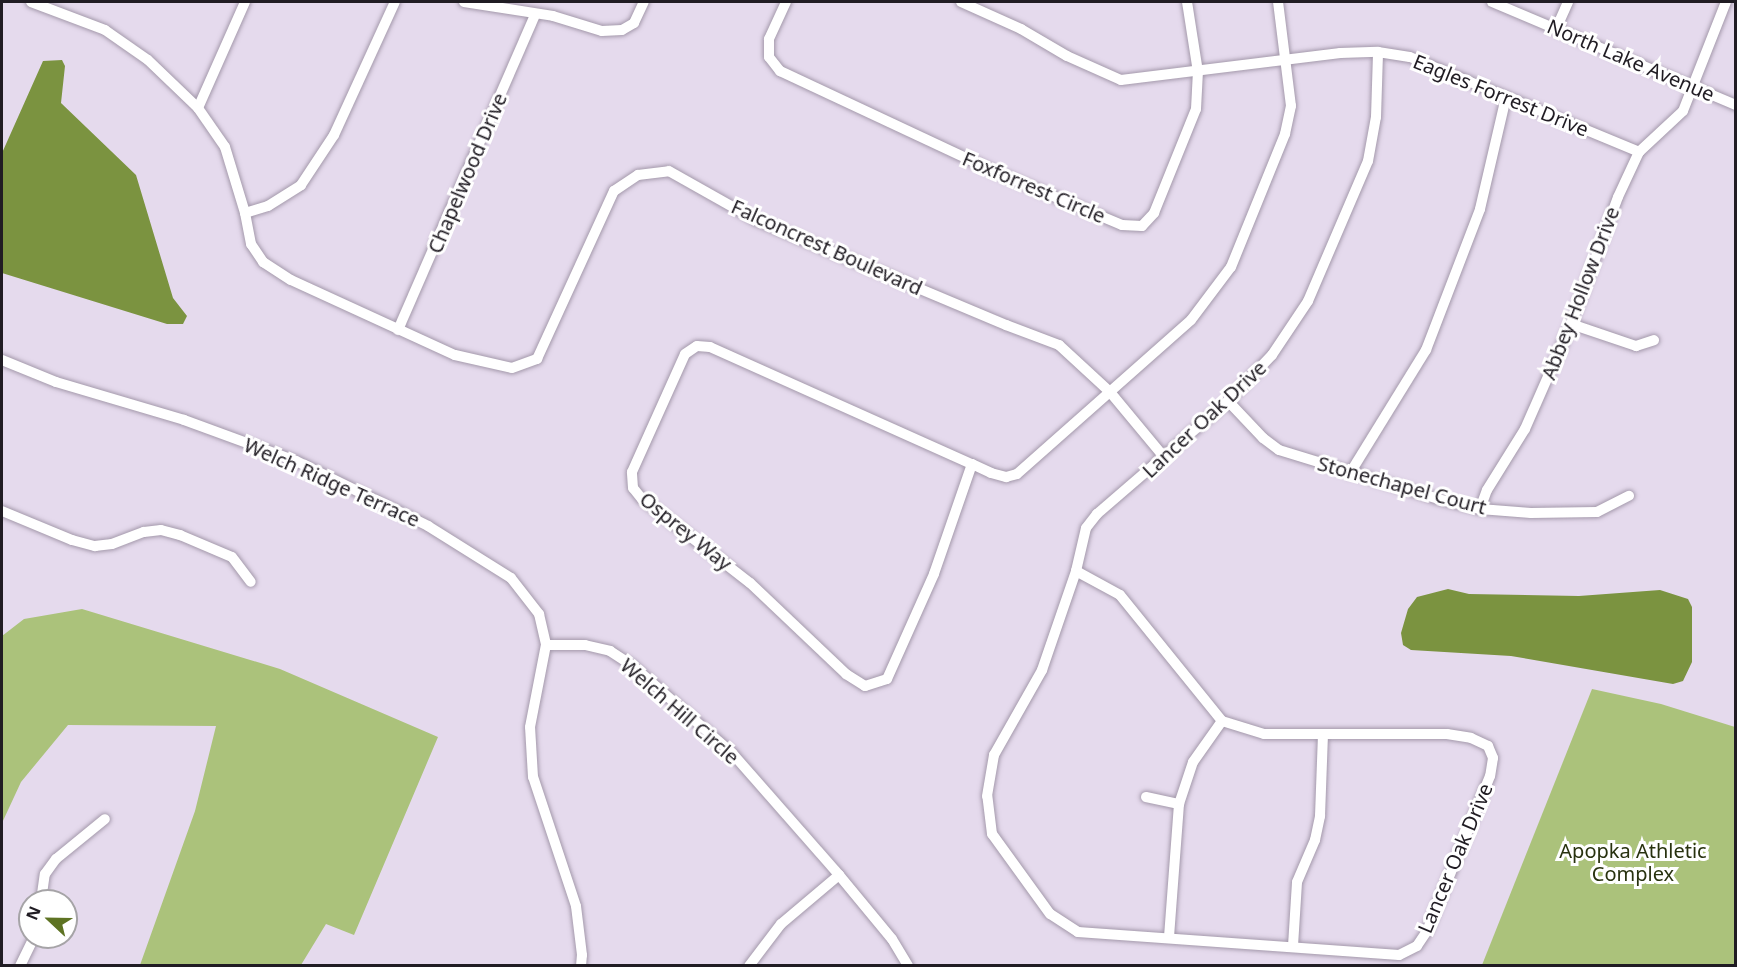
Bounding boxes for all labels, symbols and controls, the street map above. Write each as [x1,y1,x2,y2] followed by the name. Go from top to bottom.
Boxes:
[1544,14,1718,106] street label: North Lake Avenue
[1410,49,1592,141] street label: Eagles Forrest Drive
[422,89,512,257] street label: Chapelwood Drive
[959,146,1109,228] street label: Foxforrest Circle
[728,194,926,300] street label: Falconcrest Boulevard
[1536,203,1624,383] street label: Abbey Hollow Drive
[1137,355,1271,483] street label: Lancer Oak Drive
[240,432,424,532] street label: Welch Ridge Terrace
[1315,451,1489,519] street label: Stonechapel Court
[635,487,737,575] street label: Osprey Way
[616,653,744,769] street label: Welch Hill Circle
[1413,779,1497,937] street label: Lancer Oak Drive
[1559,839,1707,886] park label: Apopka Athletic Complex
[18,889,78,949] north arrow
[21,903,46,923] text: N

